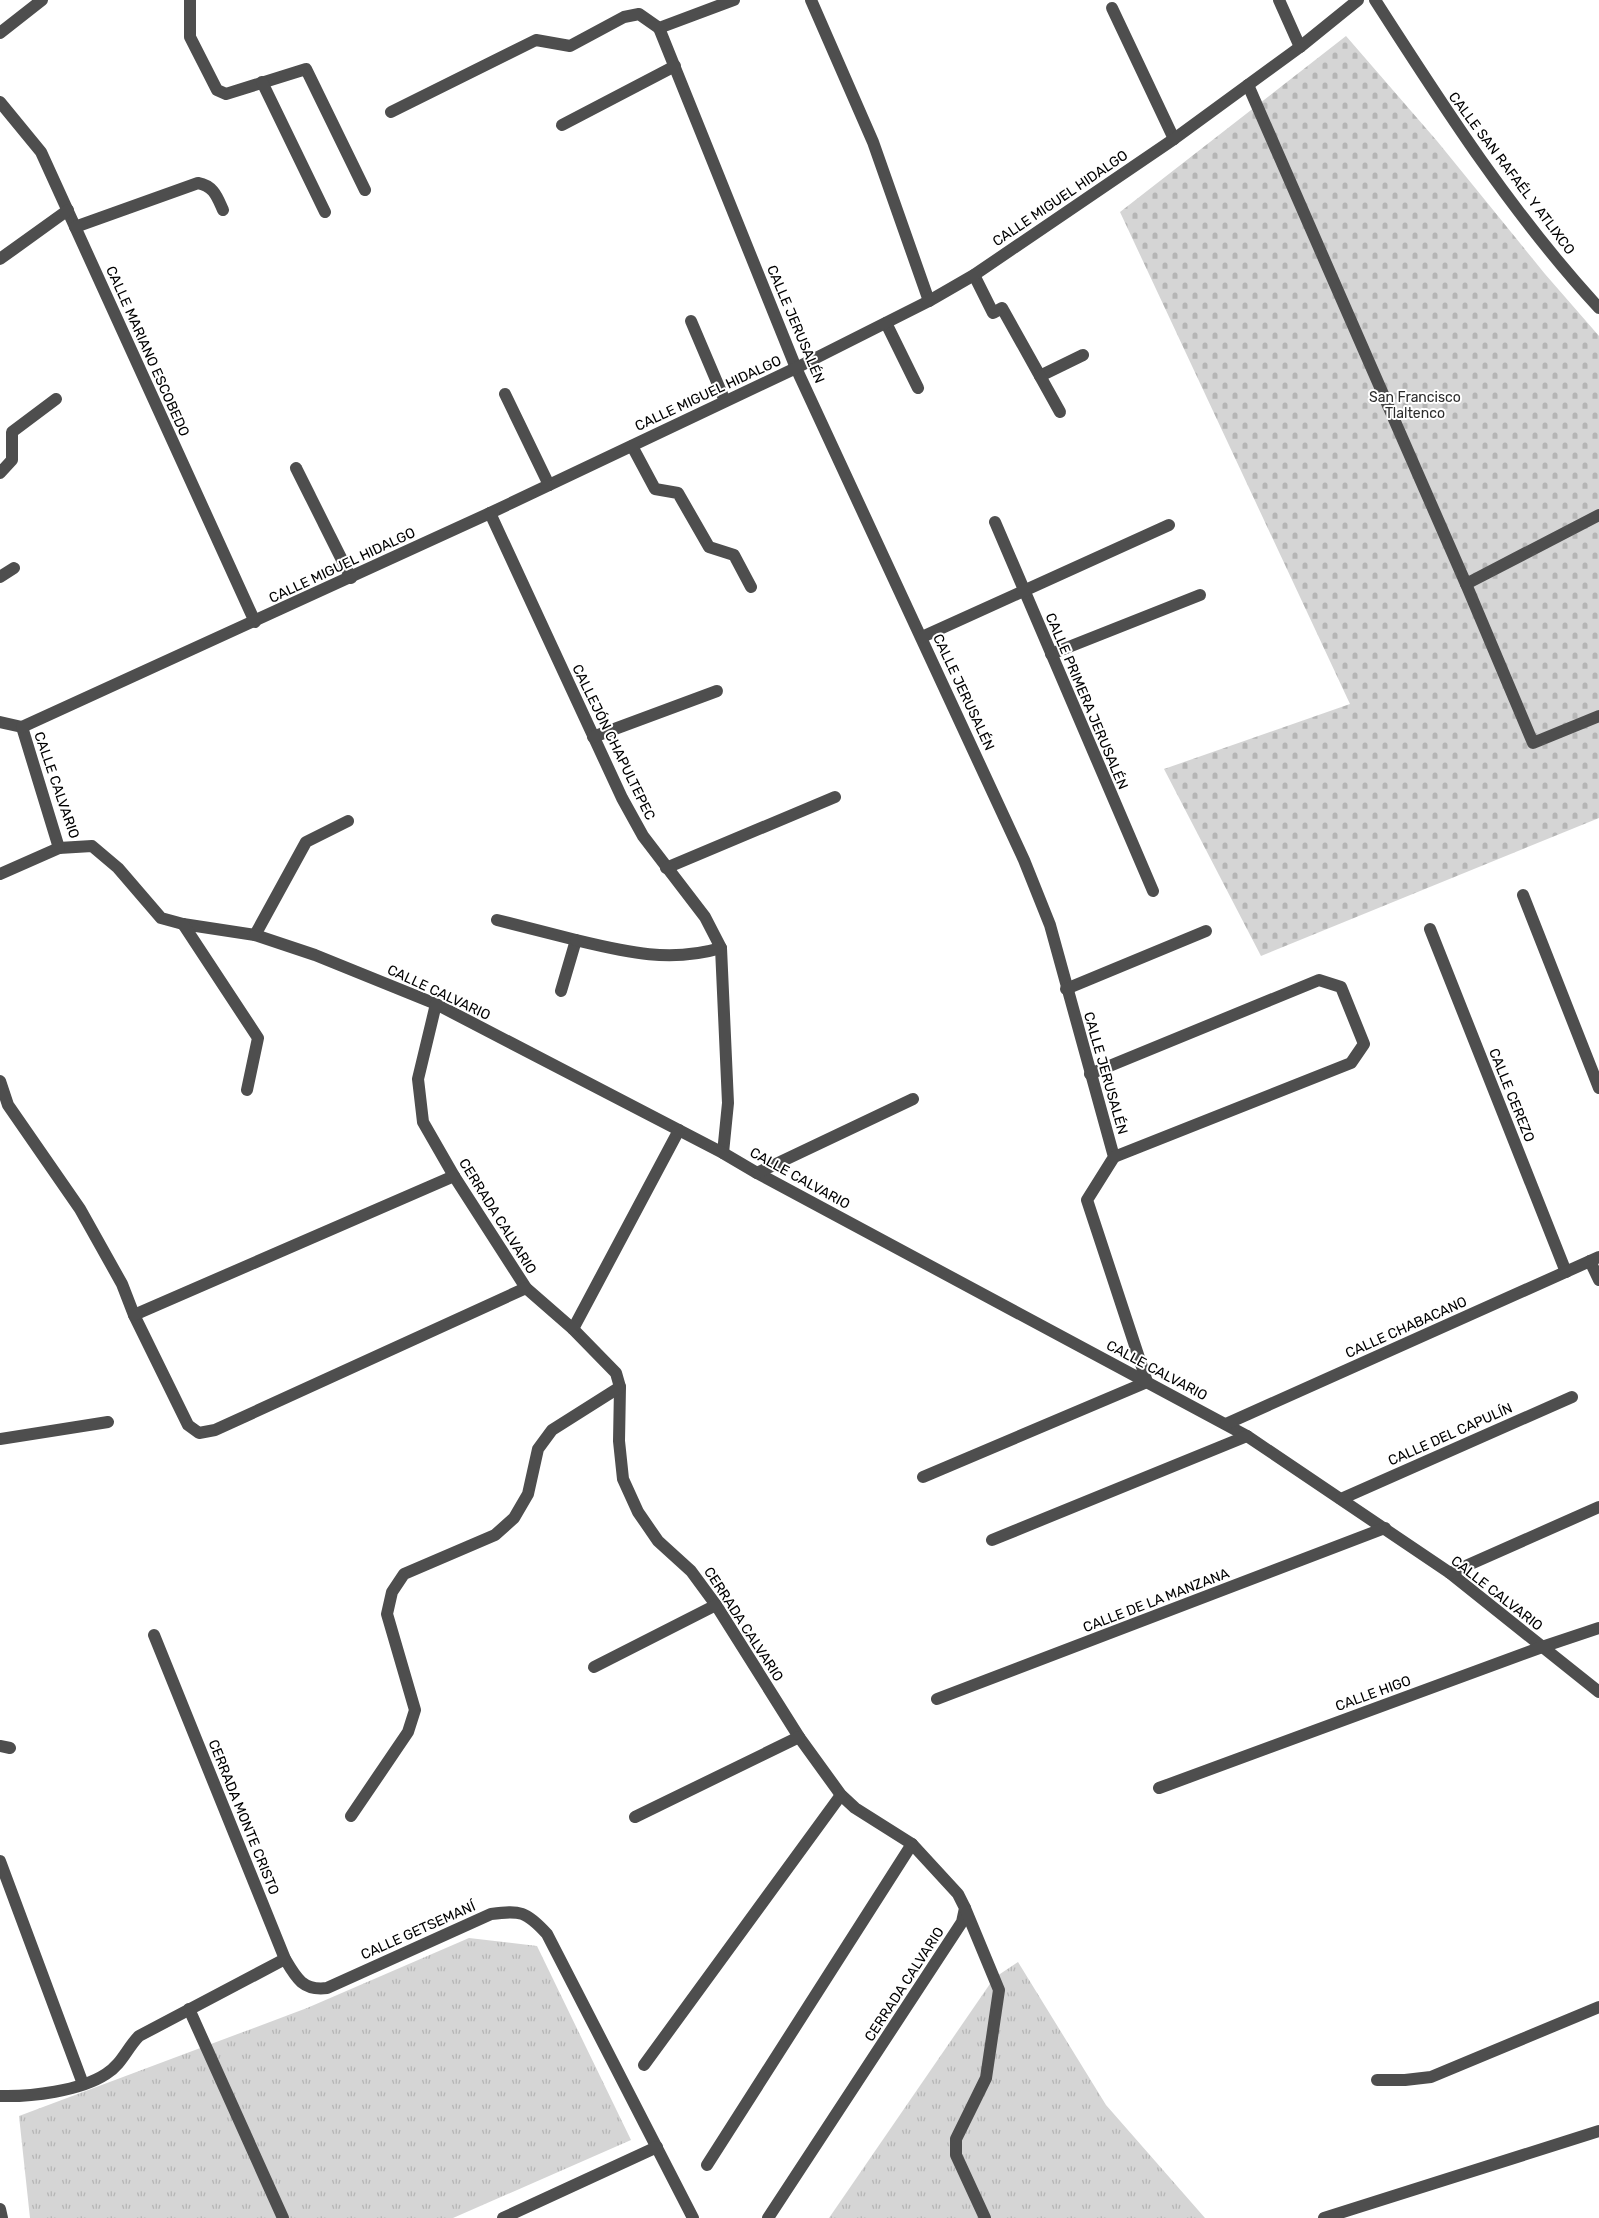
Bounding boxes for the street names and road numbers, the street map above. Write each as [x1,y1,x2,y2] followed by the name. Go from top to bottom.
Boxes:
[1445,88,1579,258] street label: CALLE SAN RAFAÉL Y ATLIXCO
[989,147,1131,250] street label: CALLE MIGUEL HIDALGO
[763,262,829,386] street label: CALLE JERUSALÉN
[102,263,193,439] street label: CALLE MARIANO ESCOBEDO
[632,352,784,435] street label: CALLE MIGUEL HIDALGO
[266,524,418,607] street label: CALLE MIGUEL HIDALGO
[1042,610,1132,792] street label: CALLE PRIMERA JERUSALÉN
[929,631,999,753] street label: CALLE JERUSALÉN
[568,661,660,823] street label: CALLEJÓN CHAPULTEPEC
[30,730,83,841] street label: CALLE CALVARIO
[385,961,493,1024] street label: CALLE CALVARIO
[1080,1010,1132,1136] street label: CALLE JERUSALÉN
[1485,1046,1538,1145] street label: CALLE CEREZO
[747,1144,853,1213] street label: CALLE CALVARIO
[455,1155,540,1277] street label: CERRADA CALVARIO
[1343,1293,1470,1362] street label: CALLE CHABACANO
[1103,1337,1210,1404] street label: CALLE CALVARIO
[1385,1398,1515,1470] street label: CALLE DEL CAPULÍN
[1447,1552,1546,1635] street label: CALLE CALVARIO
[700,1564,787,1685] street label: CERRADA CALVARIO
[1081,1564,1232,1636] street label: CALLE DE LA MANZANA
[1333,1672,1413,1715] street label: CALLE HIGO
[205,1737,283,1897] street label: CERRADA MONTE CRISTO
[358,1896,479,1963] street label: CALLE GETSEMANÍ
[861,1924,948,2045] street label: CERRADA CALVARIO

